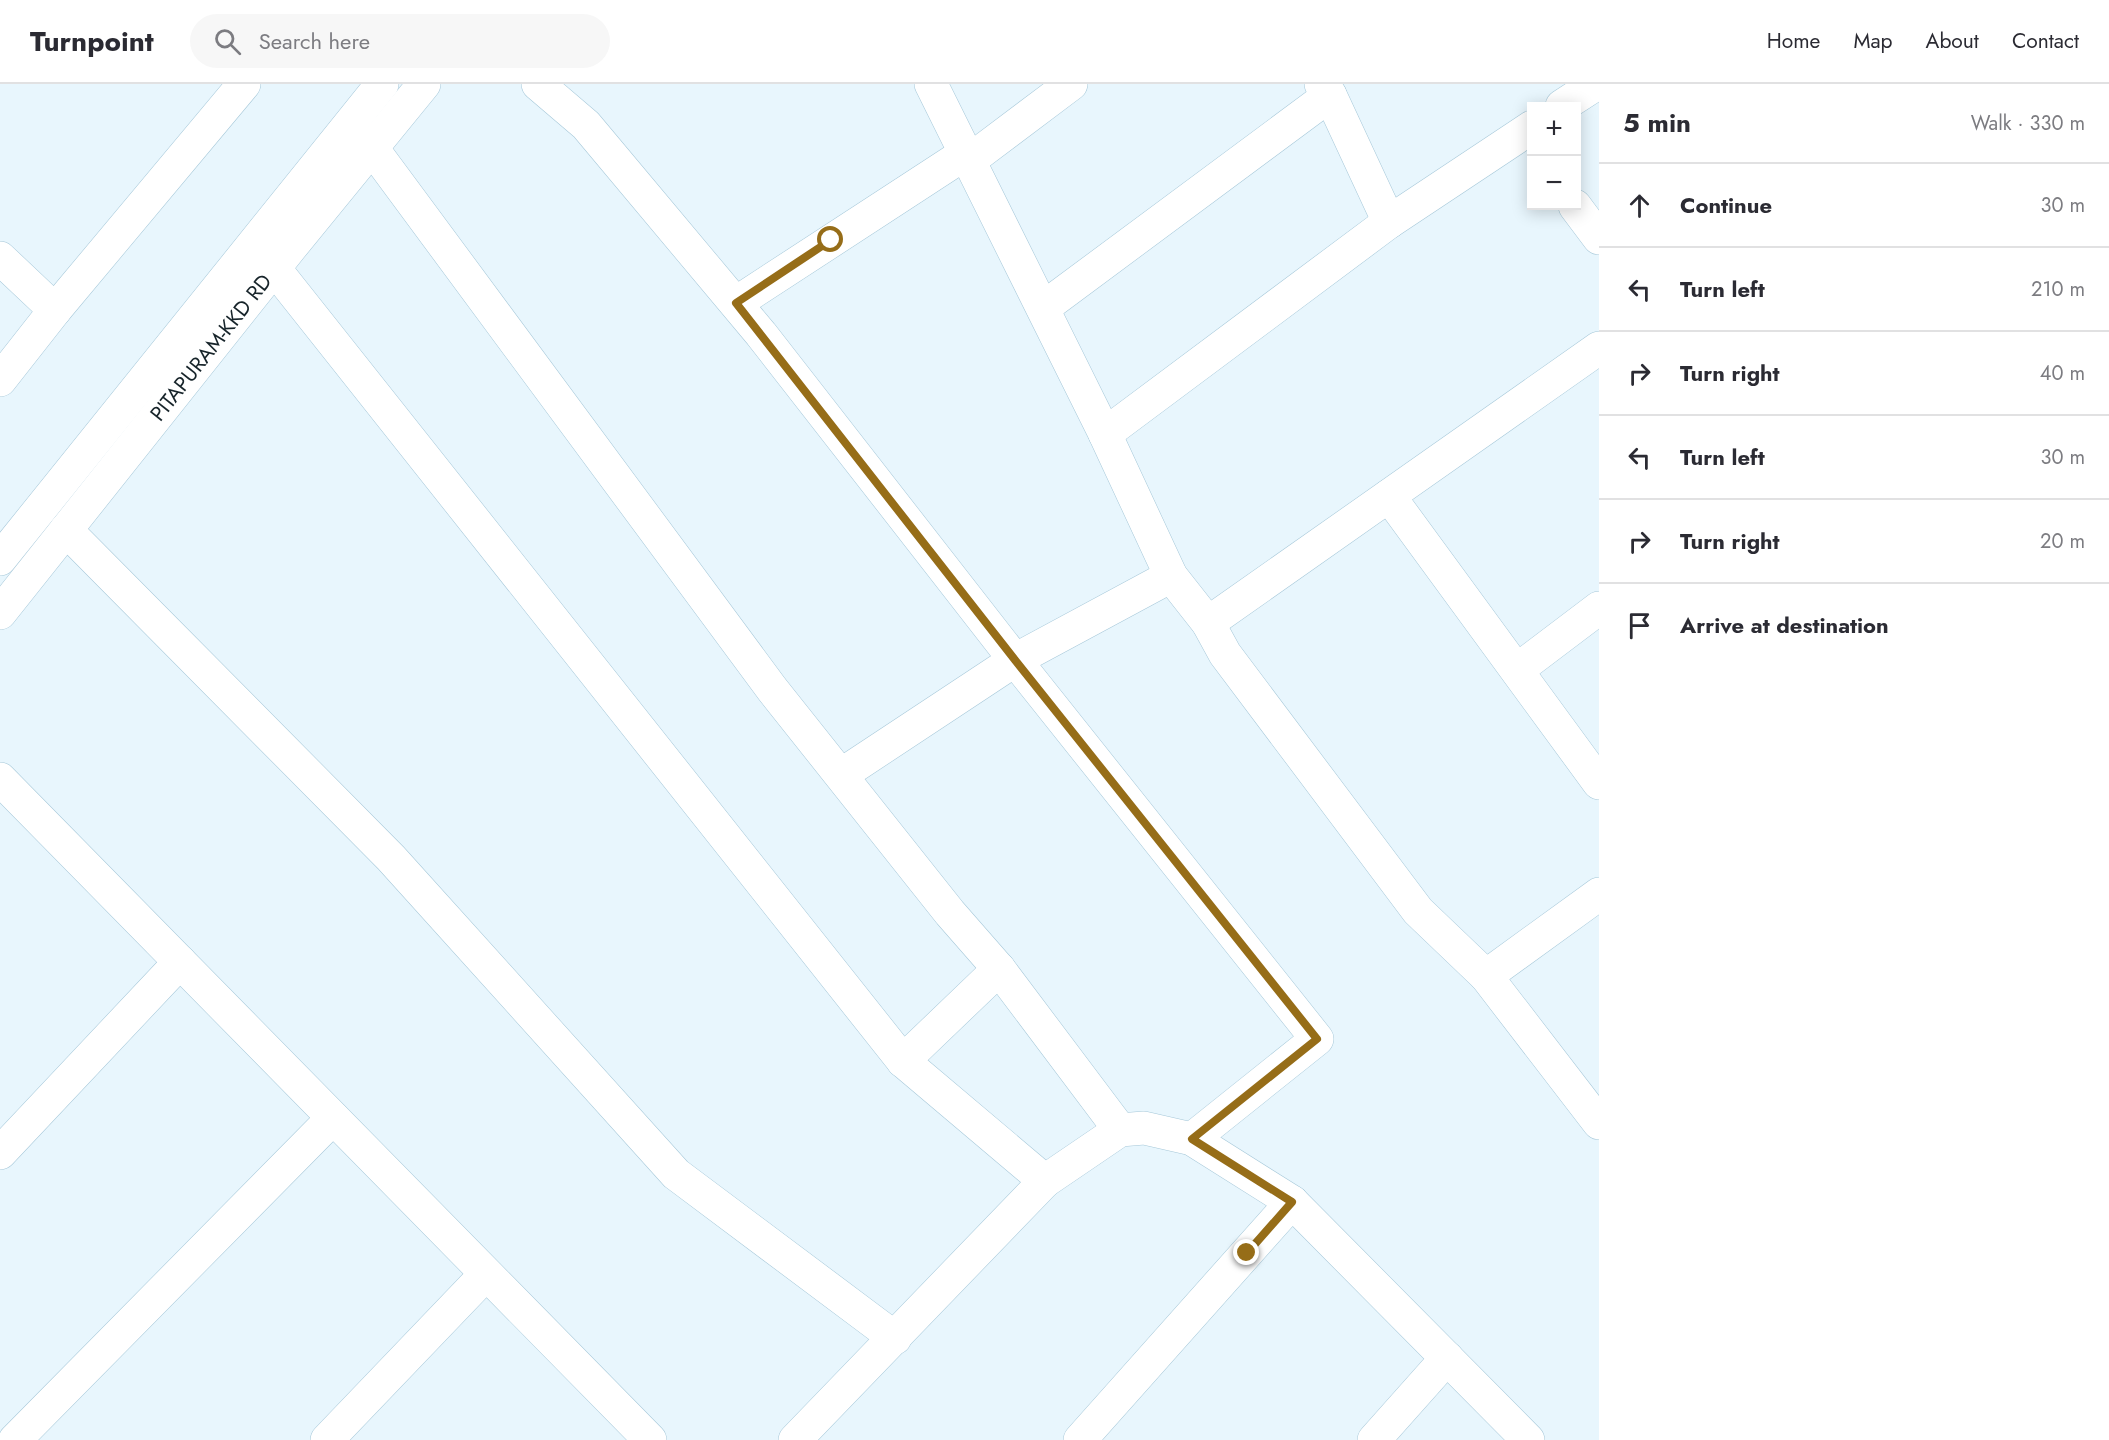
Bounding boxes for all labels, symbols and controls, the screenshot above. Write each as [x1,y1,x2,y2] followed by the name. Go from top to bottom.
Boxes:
[190,14,610,68] search box
[30,21,154,62] text: Turnpoint
[211,25,244,58] icon: search
[259,25,370,57] text: Search here
[1767,26,1820,56] text: Home
[1853,26,1893,56] text: Map
[1926,26,1979,56] text: About
[2012,26,2079,56] text: Contact
[1527,102,1581,210] map controls
[1527,102,1581,156] button: +
[1623,104,1691,142] text: 5 min
[1971,109,2085,138] text: Walk · 330 m
[1527,156,1581,210] button: −
[1623,189,1656,222] icon: ahead
[1680,189,1772,221] text: Continue
[2040,191,2085,220] text: 30 m
[817,226,843,252] route start
[143,268,279,428] street label: PITAPURAM-KKD RD
[1623,273,1656,306] icon: left
[1680,273,1765,305] text: Turn left
[2031,275,2085,304] text: 210 m
[1623,357,1656,390] icon: right
[1680,357,1780,389] text: Turn right
[2040,359,2085,388] text: 40 m
[1623,441,1656,474] icon: left
[1680,441,1765,473] text: Turn left
[2040,443,2085,472] text: 30 m
[1623,525,1656,558] icon: right
[1680,525,1780,557] text: Turn right
[2040,527,2085,556] text: 20 m
[1623,609,1656,642] icon: arrive
[1680,609,1889,641] text: Arrive at destination
[1233,1239,1259,1265] route end

